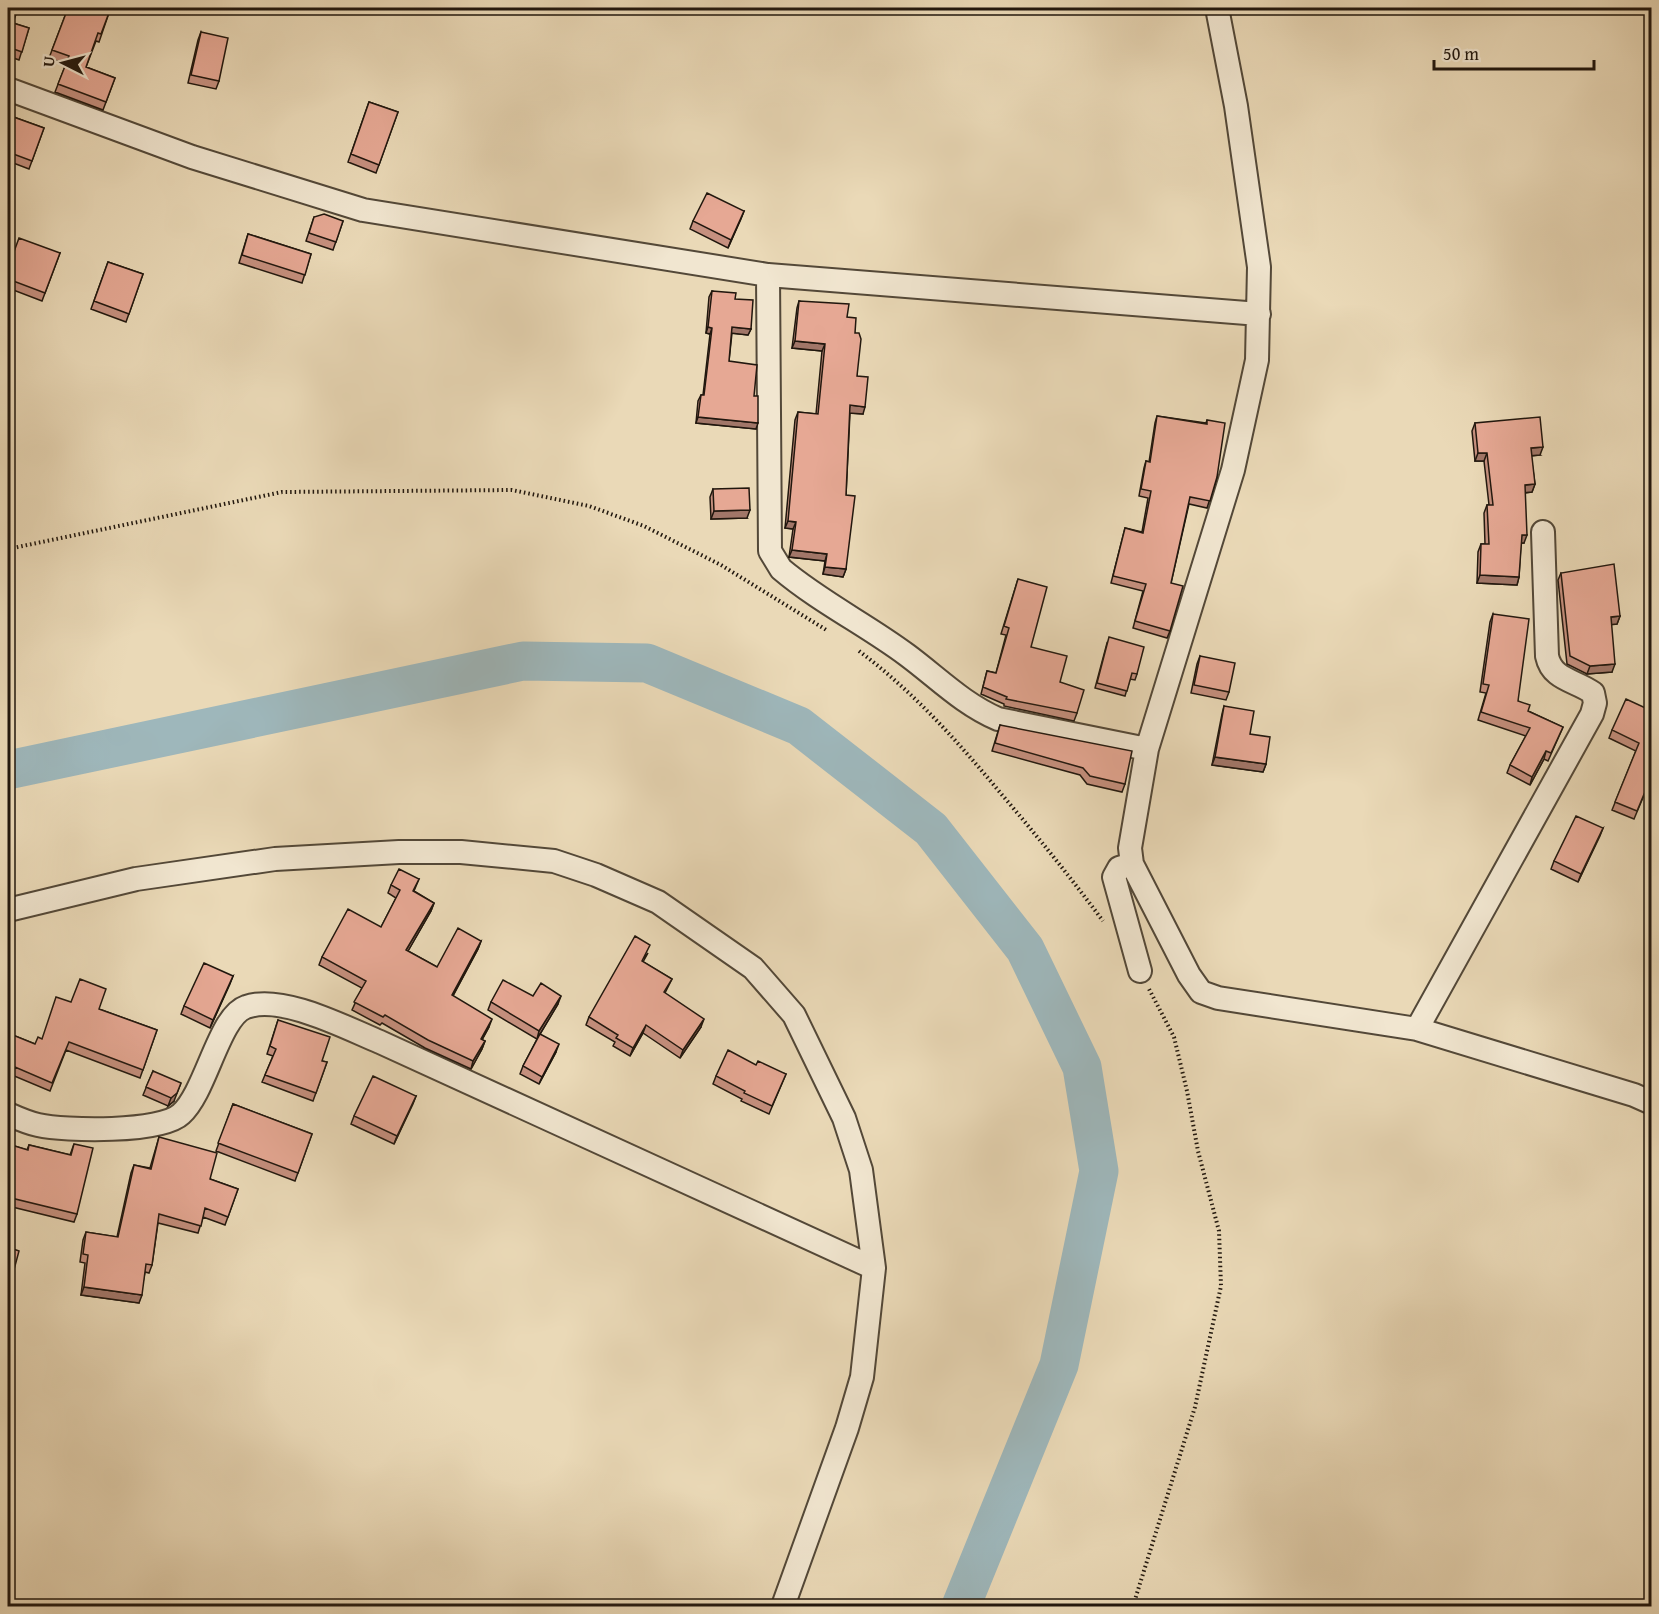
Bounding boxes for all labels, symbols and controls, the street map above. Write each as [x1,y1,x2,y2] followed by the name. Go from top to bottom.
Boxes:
[33,33,93,93] north arrow
[1434,33,1594,71] scale bar
[1443,40,1479,67] text: 50 m
[36,55,61,68] text: U

